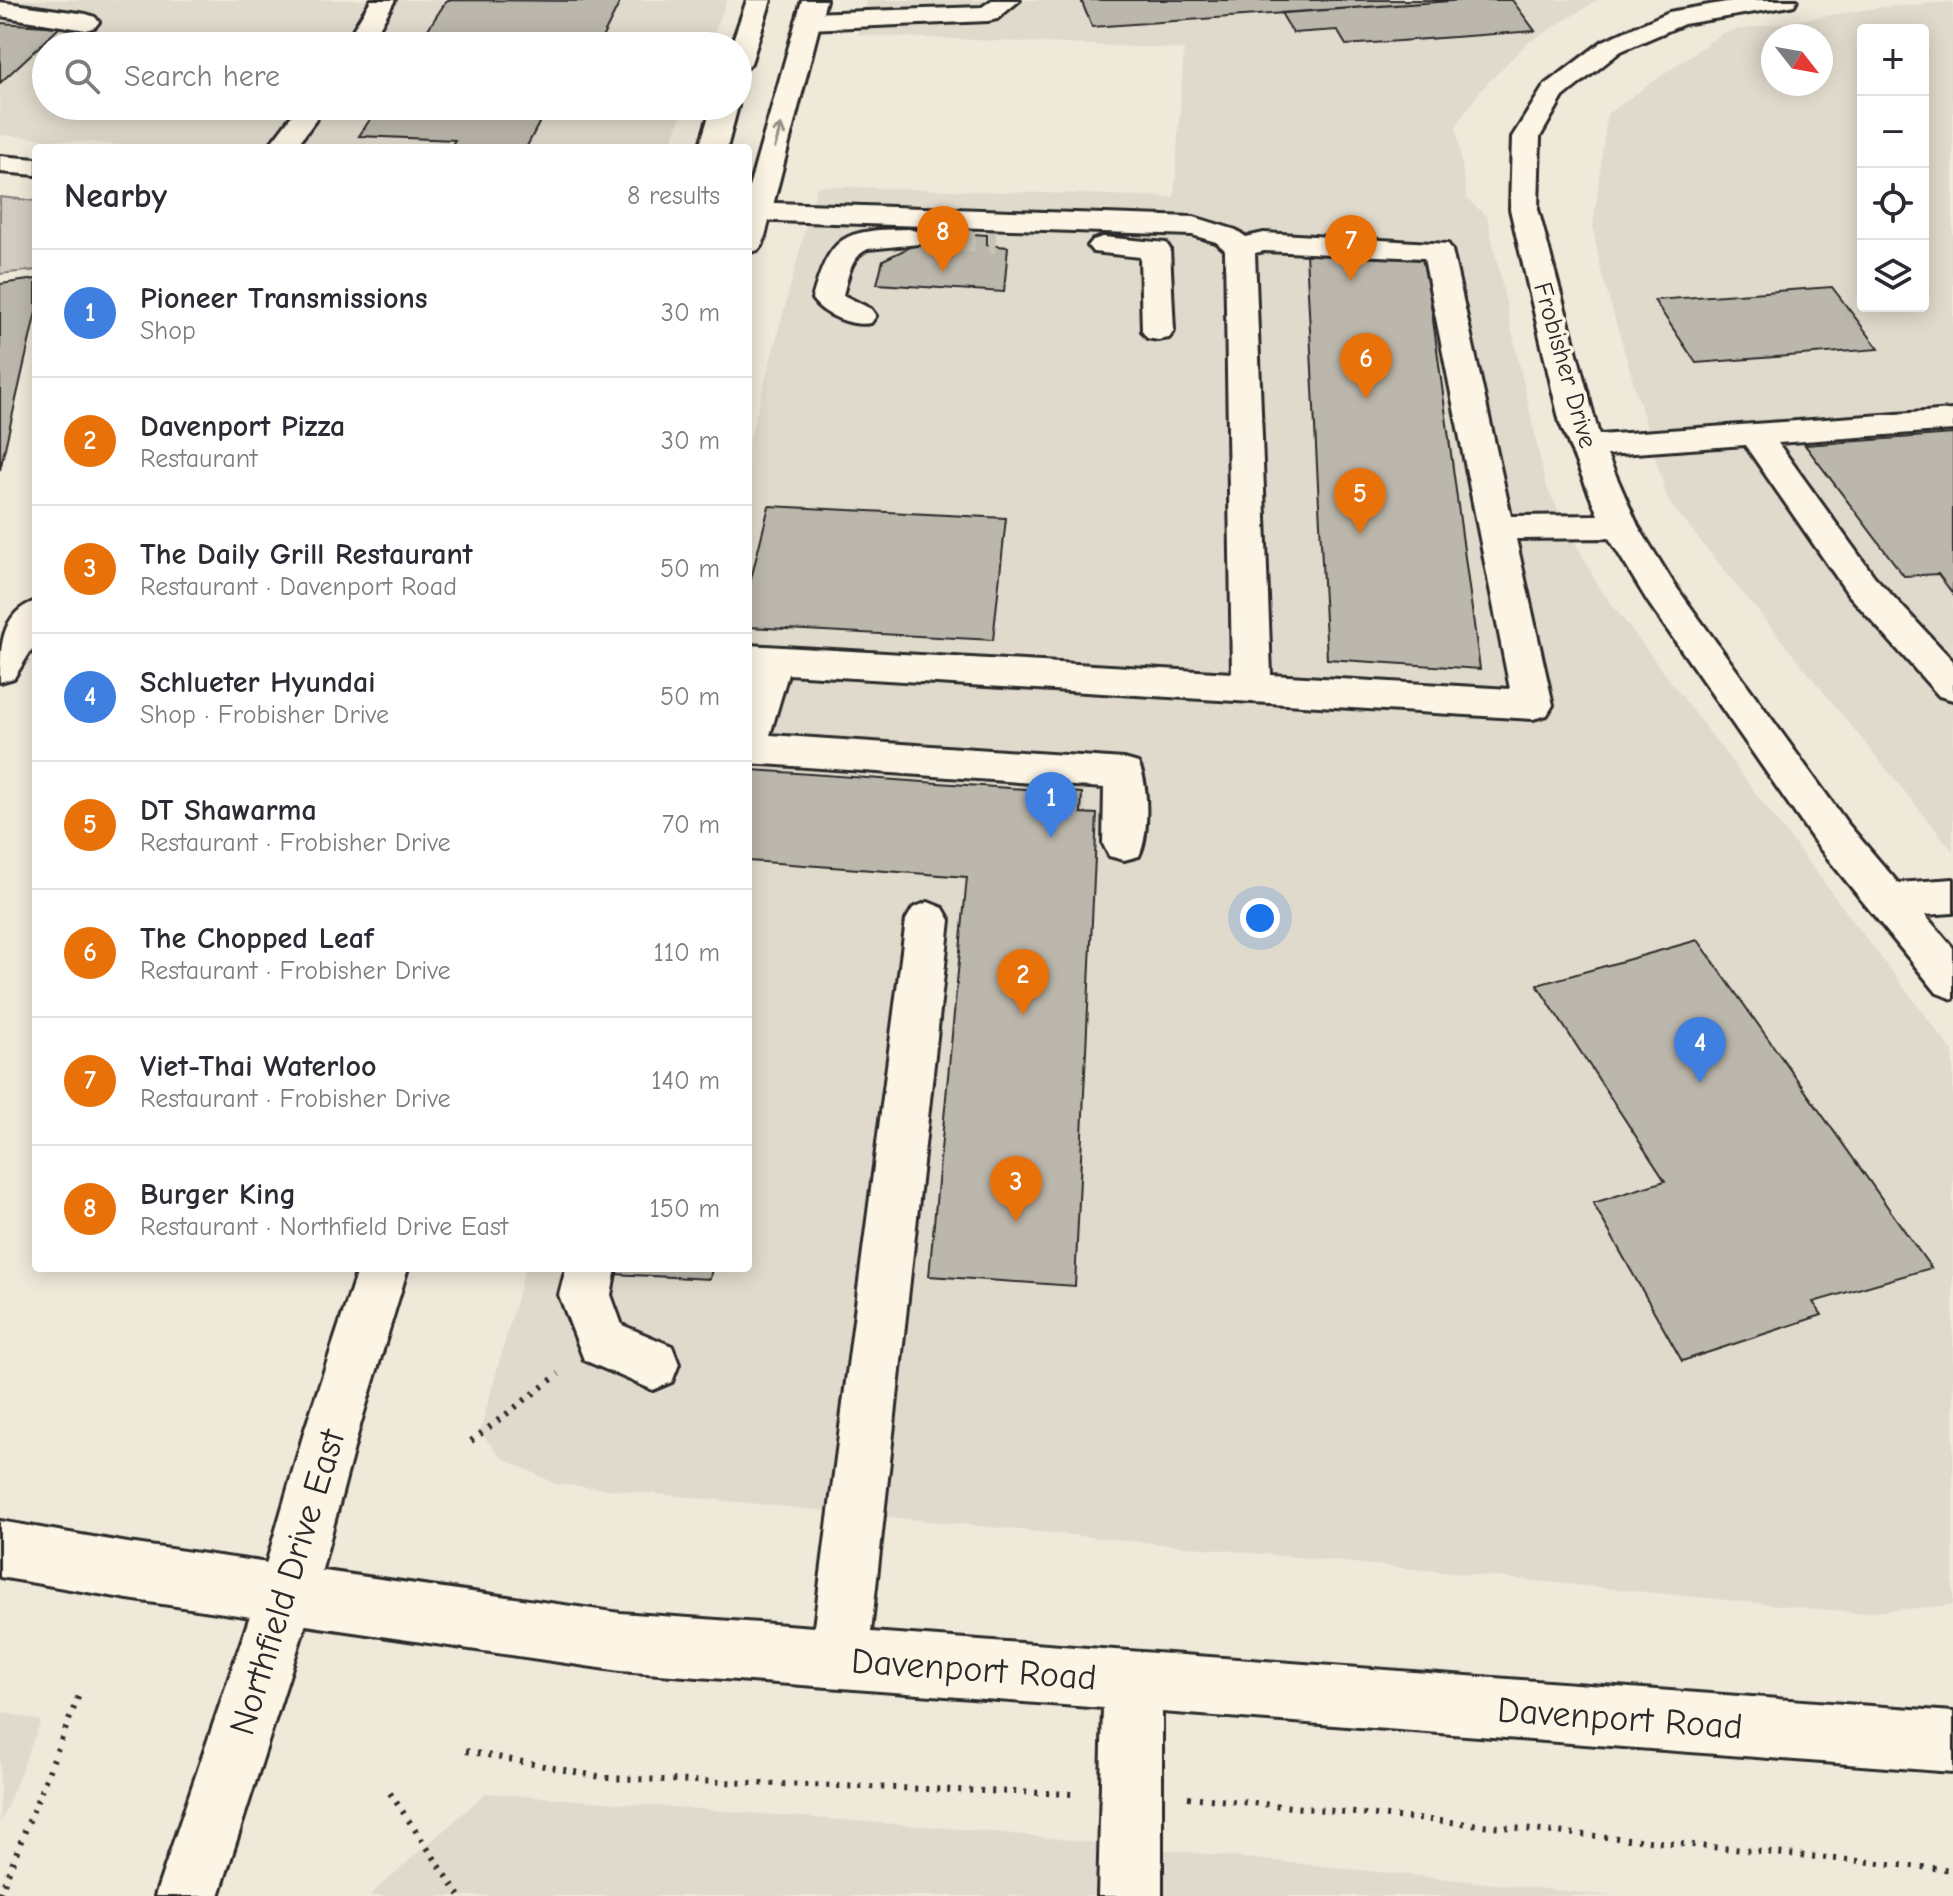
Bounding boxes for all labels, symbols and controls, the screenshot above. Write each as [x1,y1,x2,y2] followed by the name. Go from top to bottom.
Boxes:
[1761,24,1833,96] north arrow
[1857,24,1929,312] map controls
[1857,24,1929,96] button: +
[32,32,752,120] search box
[60,54,104,98] icon: search
[124,59,280,94] text: Search here
[1857,96,1929,168] button: −
[771,124,786,150] one-way arrow
[1857,168,1929,240] button: locate
[64,176,167,216] text: Nearby
[627,181,720,211] text: 8 results
[917,206,969,272] pin: 8
[1325,215,1377,281] pin: 7
[1857,240,1929,312] button: layers
[1527,279,1603,452] street label: Frobisher Drive
[140,281,428,316] text: Pioneer Transmissions
[85,298,95,328] text: 1
[661,298,720,328] text: 30 m
[140,316,196,346] text: Shop
[1340,333,1392,399] pin: 6
[140,409,345,444] text: Davenport Pizza
[84,426,96,456] text: 2
[661,426,720,456] text: 30 m
[140,444,257,474] text: Restaurant
[1334,468,1386,534] pin: 5
[140,537,473,572] text: The Daily Grill Restaurant
[84,554,96,584] text: 3
[660,554,720,584] text: 50 m
[140,572,457,602] text: Restaurant · Davenport Road
[140,665,375,700] text: Schlueter Hyundai
[84,682,96,712] text: 4
[660,682,720,712] text: 50 m
[140,700,389,730] text: Shop · Frobisher Drive
[1025,772,1077,838] pin: 1
[140,793,317,828] text: DT Shawarma
[83,810,97,840] text: 5
[662,810,720,840] text: 70 m
[140,828,451,858] text: Restaurant · Frobisher Drive
[1240,898,1280,938] your location
[140,921,374,956] text: The Chopped Leaf
[83,938,97,968] text: 6
[653,938,720,968] text: 110 m
[997,949,1049,1015] pin: 2
[140,956,451,986] text: Restaurant · Frobisher Drive
[1674,1017,1726,1083] pin: 4
[140,1049,376,1084] text: Viet-Thai Waterloo
[84,1066,96,1096] text: 7
[651,1066,720,1096] text: 140 m
[140,1084,451,1114] text: Restaurant · Frobisher Drive
[990,1156,1042,1222] pin: 3
[140,1177,296,1212] text: Burger King
[83,1194,97,1224] text: 8
[650,1194,720,1224] text: 150 m
[140,1212,508,1242] text: Restaurant · Northfield Drive East
[222,1423,354,1740] street label: Northfield Drive East
[850,1640,1098,1699] street label: Davenport Road
[1496,1689,1744,1748] street label: Davenport Road

